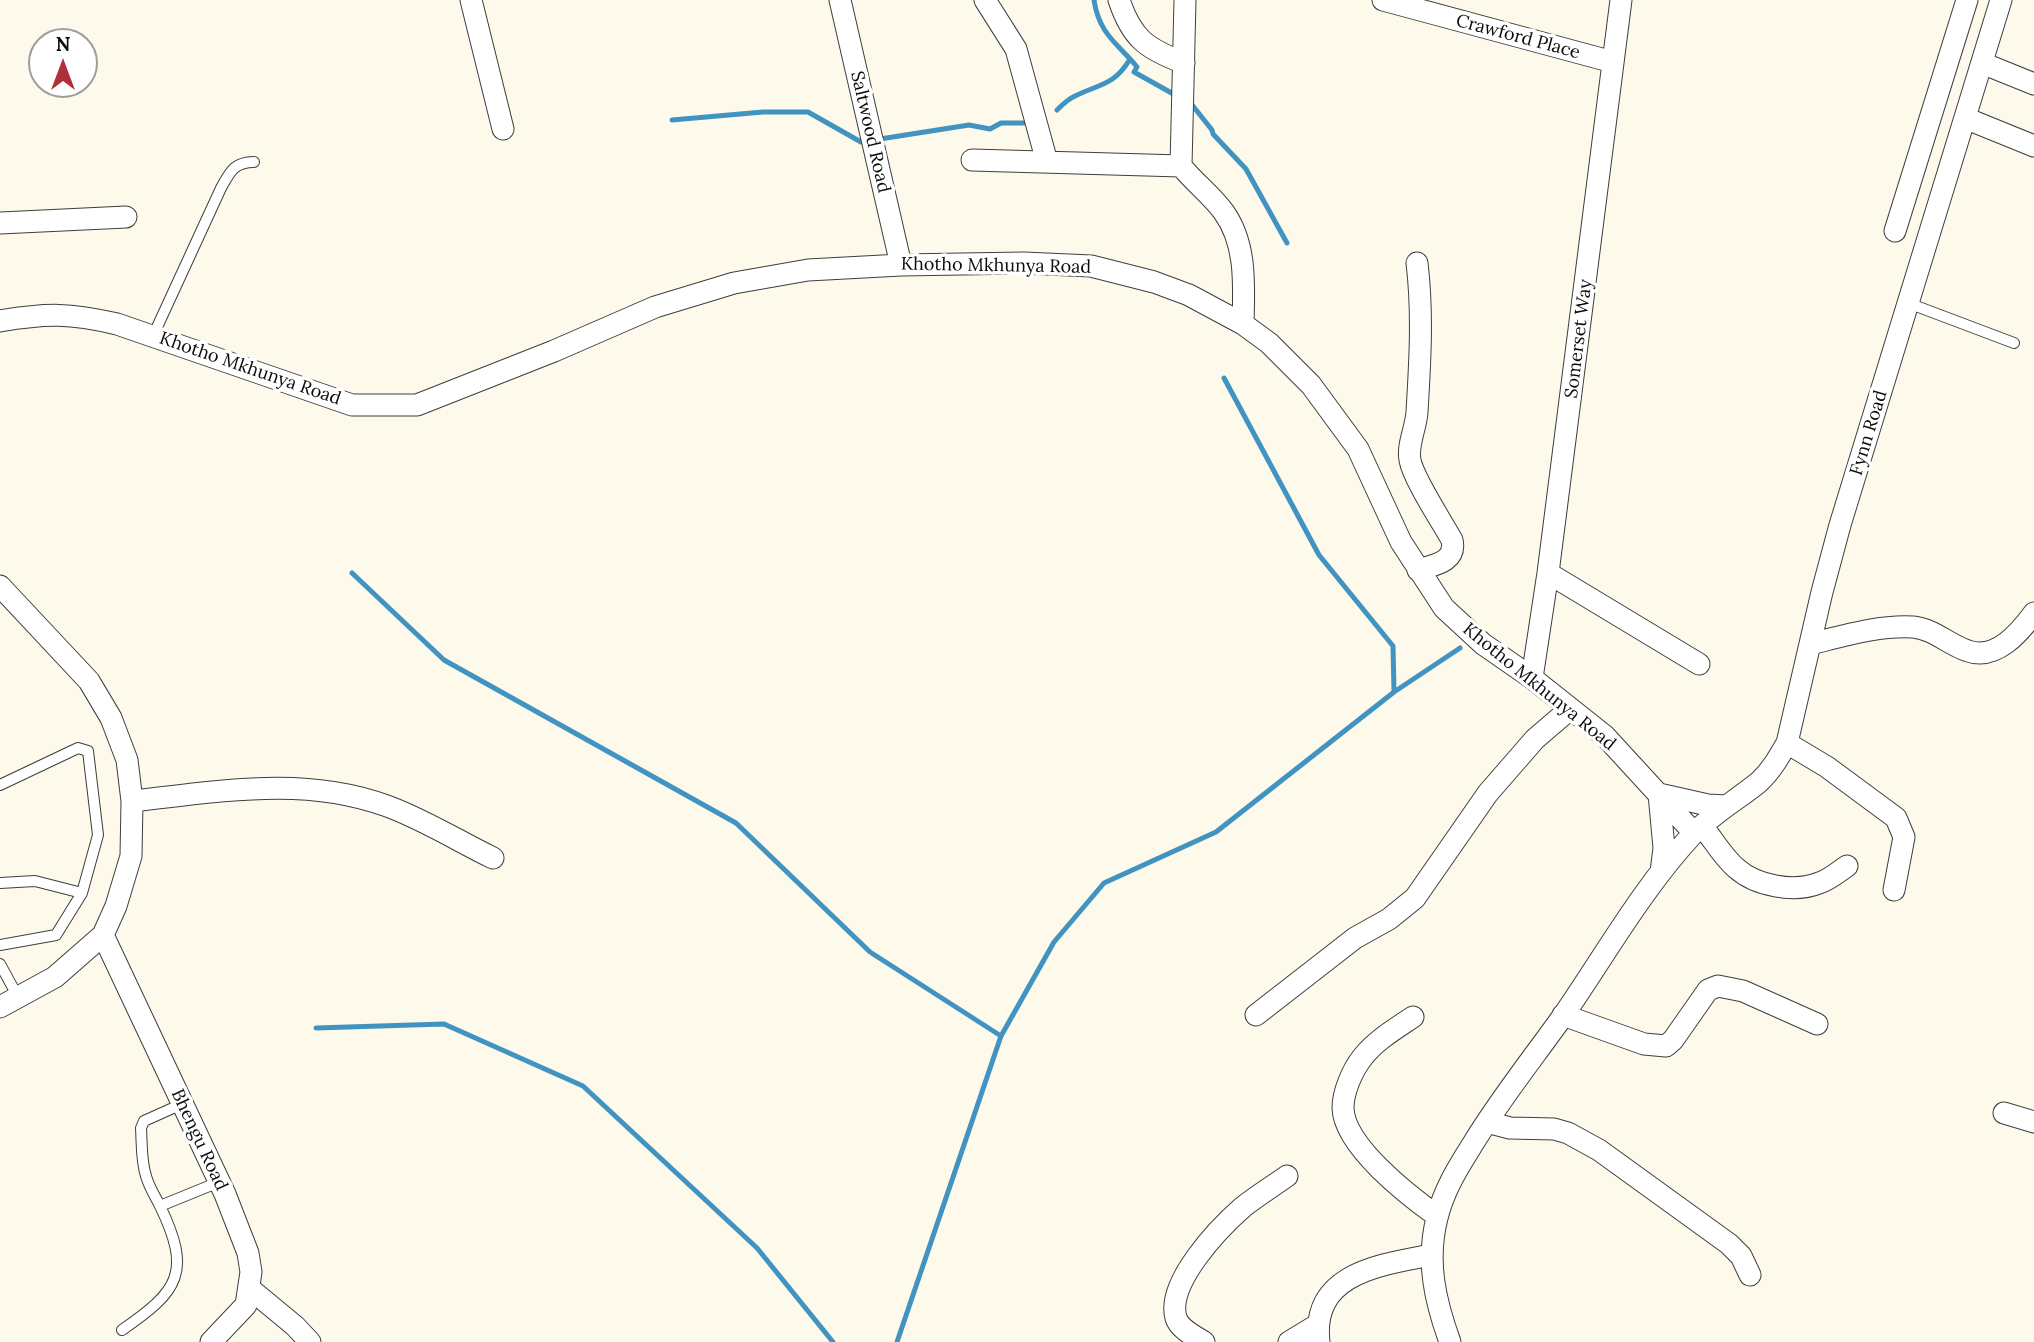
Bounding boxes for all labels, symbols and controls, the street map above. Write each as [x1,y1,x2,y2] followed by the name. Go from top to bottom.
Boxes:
[1454,10,1582,64] street label: Crawford Place
[28,28,98,98] north arrow
[56,32,70,56] text: N
[846,69,894,195] street label: Saltwood Road
[901,254,1091,278] street label: Khotho Mkhunya Road
[1561,278,1597,400] street label: Somerset Way
[156,328,344,410] street label: Khotho Mkhunya Road
[1846,388,1892,478] street label: Fynn Road
[1458,619,1620,755] street label: Khotho Mkhunya Road
[166,1086,232,1194] street label: Bhengu Road

